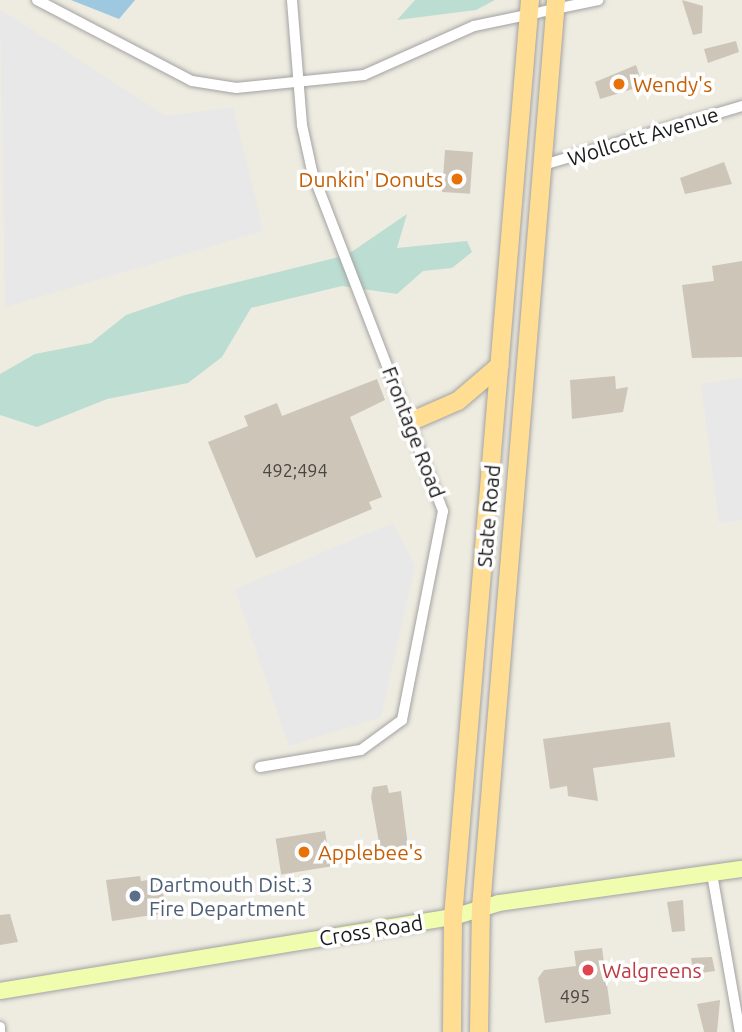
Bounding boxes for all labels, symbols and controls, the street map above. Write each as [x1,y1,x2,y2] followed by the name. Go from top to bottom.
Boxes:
[633,71,712,97] place label: Wendy's
[611,76,627,92] marker: Wendy's
[565,101,721,171] street label: Wollcott Avenue
[299,166,443,192] place label: Dunkin' Donuts
[449,171,465,187] marker: Dunkin' Donuts
[377,363,451,501] street label: Frontage Road
[262,459,328,481] house number: 492;494
[471,464,505,568] street label: State Road
[318,839,423,865] place label: Applebee's
[296,844,312,860] marker: Applebee's
[149,871,313,921] place label: Dartmouth Dist.3 Fire Department
[127,888,143,904] marker: Dartmouth Dist.3 Fire Department
[317,909,425,951] street label: Cross Road
[602,957,702,983] place label: Walgreens
[580,962,596,978] marker: Walgreens
[560,985,590,1007] house number: 495

